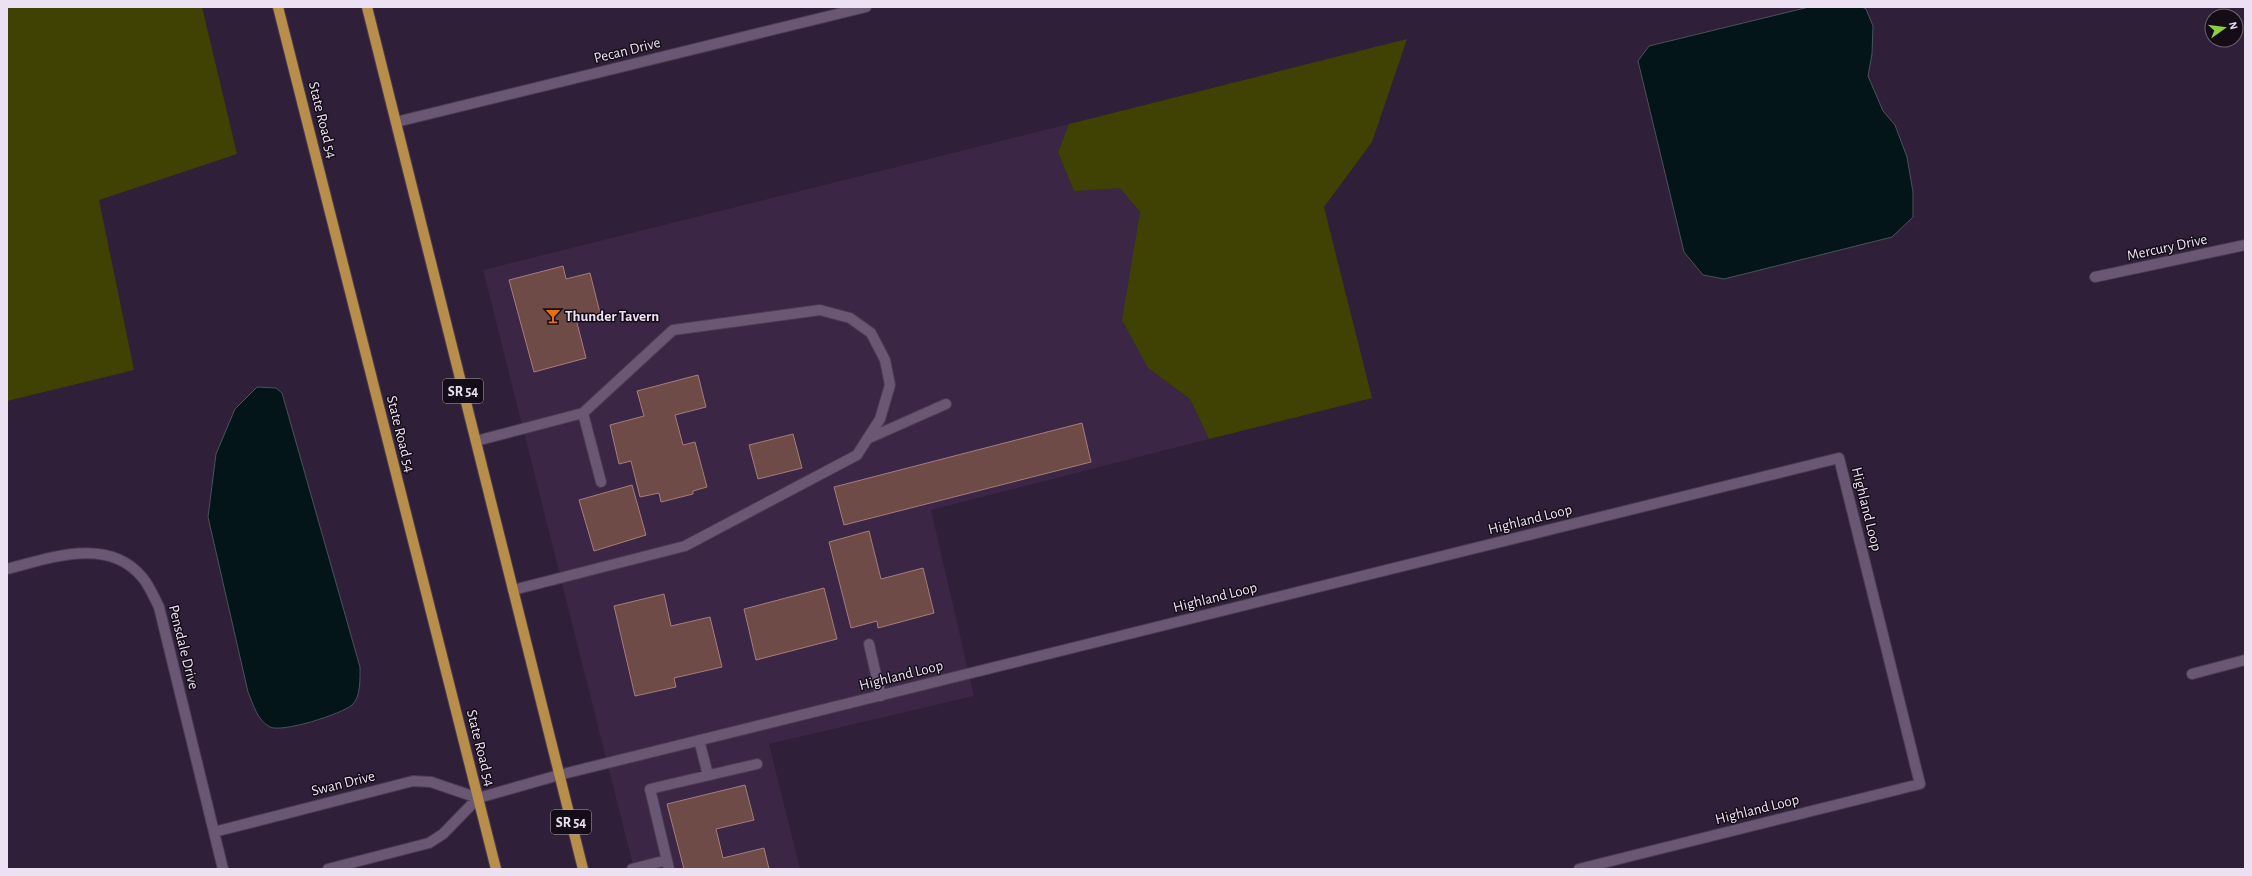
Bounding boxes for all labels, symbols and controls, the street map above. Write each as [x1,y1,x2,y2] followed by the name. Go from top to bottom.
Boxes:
[2204,8,2244,48] north arrow
[2227,21,2239,31] text: N
[592,35,662,66] street label: Pecan Drive
[306,80,339,160] street label: State Road 54
[2126,232,2209,263] street label: Mercury Drive
[544,307,562,325] bar icon: Thunder Tavern
[565,309,659,324] place label: Thunder Tavern
[443,379,483,403] road number: SR 54
[384,394,417,474] street label: State Road 54
[1849,466,1884,553] street label: Highland Loop
[1487,502,1574,537] street label: Highland Loop
[1172,580,1259,615] street label: Highland Loop
[166,603,201,691] street label: Pensdale Drive
[858,658,945,693] street label: Highland Loop
[464,708,497,788] street label: State Road 54
[310,768,376,799] street label: Swan Drive
[1714,792,1801,827] street label: Highland Loop
[551,810,591,834] road number: SR 54

